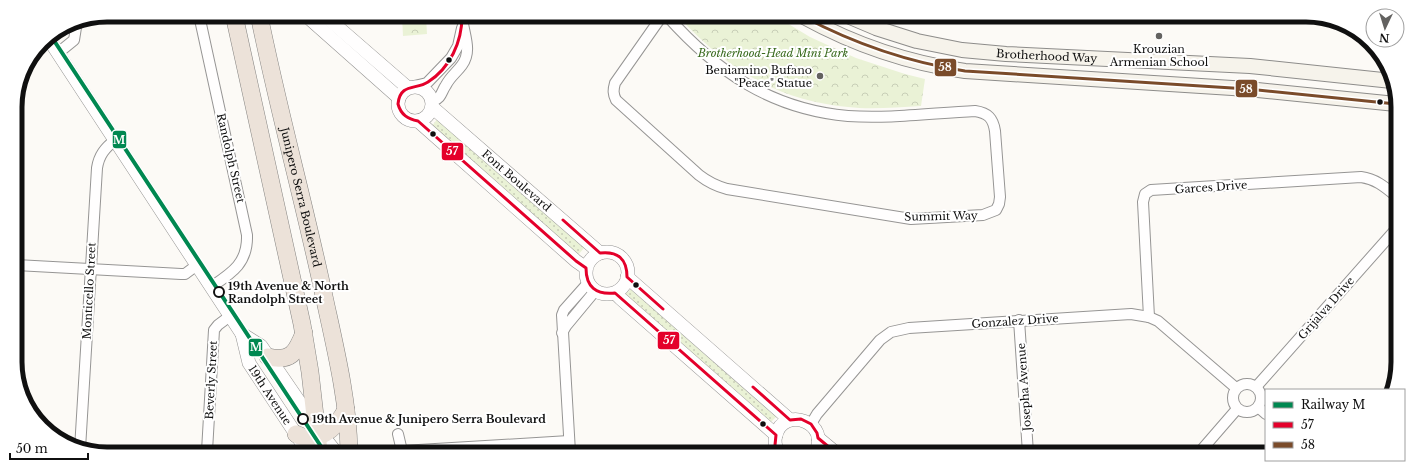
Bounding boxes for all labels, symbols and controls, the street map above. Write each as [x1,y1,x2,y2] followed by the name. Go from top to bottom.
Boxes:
[1365,8,1405,48] north arrow
[1154,31,1164,41] marker: Krouzian Armenian School
[1378,31,1390,45] text: N
[1109,42,1209,69] place label: Krouzian Armenian School
[697,46,848,60] park label: Brotherhood-Head Mini Park
[996,46,1097,65] street label: Brotherhood Way
[444,55,454,65] unlabelled marker
[934,58,957,77] line badge: 58
[938,60,952,74] text: 58
[705,63,812,90] place label: Beniamino Bufano "Peace" Statue
[815,71,825,81] marker: Beniamino Bufano "Peace" Statue
[1235,79,1258,98] line badge: 58
[1239,82,1253,96] text: 58
[1375,97,1385,107] unlabelled marker
[214,112,248,205] street label: Randolph Street
[277,124,325,269] street label: Junipero Serra Boulevard
[428,129,438,139] unlabelled marker
[112,130,127,149] line badge: M
[113,133,126,147] text: M
[441,142,464,161] line badge: 57
[446,144,458,158] text: 57
[479,147,554,215] street label: Font Boulevard
[1174,177,1248,197] street label: Garces Drive
[904,208,978,224] street label: Summit Way
[79,241,99,340] street label: Monticello Street
[1295,274,1357,342] street label: Grijalva Drive
[228,279,349,306] place label: 19th Avenue & North Randolph Street
[631,280,641,290] unlabelled marker
[213,286,225,298] marker: 19th Avenue & North Randolph Street
[971,311,1059,331] street label: Gonzalez Drive
[657,331,680,350] line badge: 57
[663,333,675,347] text: 57
[248,338,263,357] line badge: M
[202,339,220,420] street label: Beverly Street
[250,340,263,354] text: M
[1014,343,1034,433] street label: Josepha Avenue
[245,363,295,427] street label: 19th Avenue
[1265,389,1405,461] legend
[1301,397,1365,412] text: Railway M
[312,412,546,426] place label: 19th Avenue & Junipero Serra Boulevard
[297,413,309,425] marker: 19th Avenue & Junipero Serra Boulevard
[1301,417,1315,432] text: 57
[758,419,768,429] unlabelled marker
[10,435,88,461] scale bar
[1301,437,1315,452] text: 58
[16,441,48,456] text: 50 m

